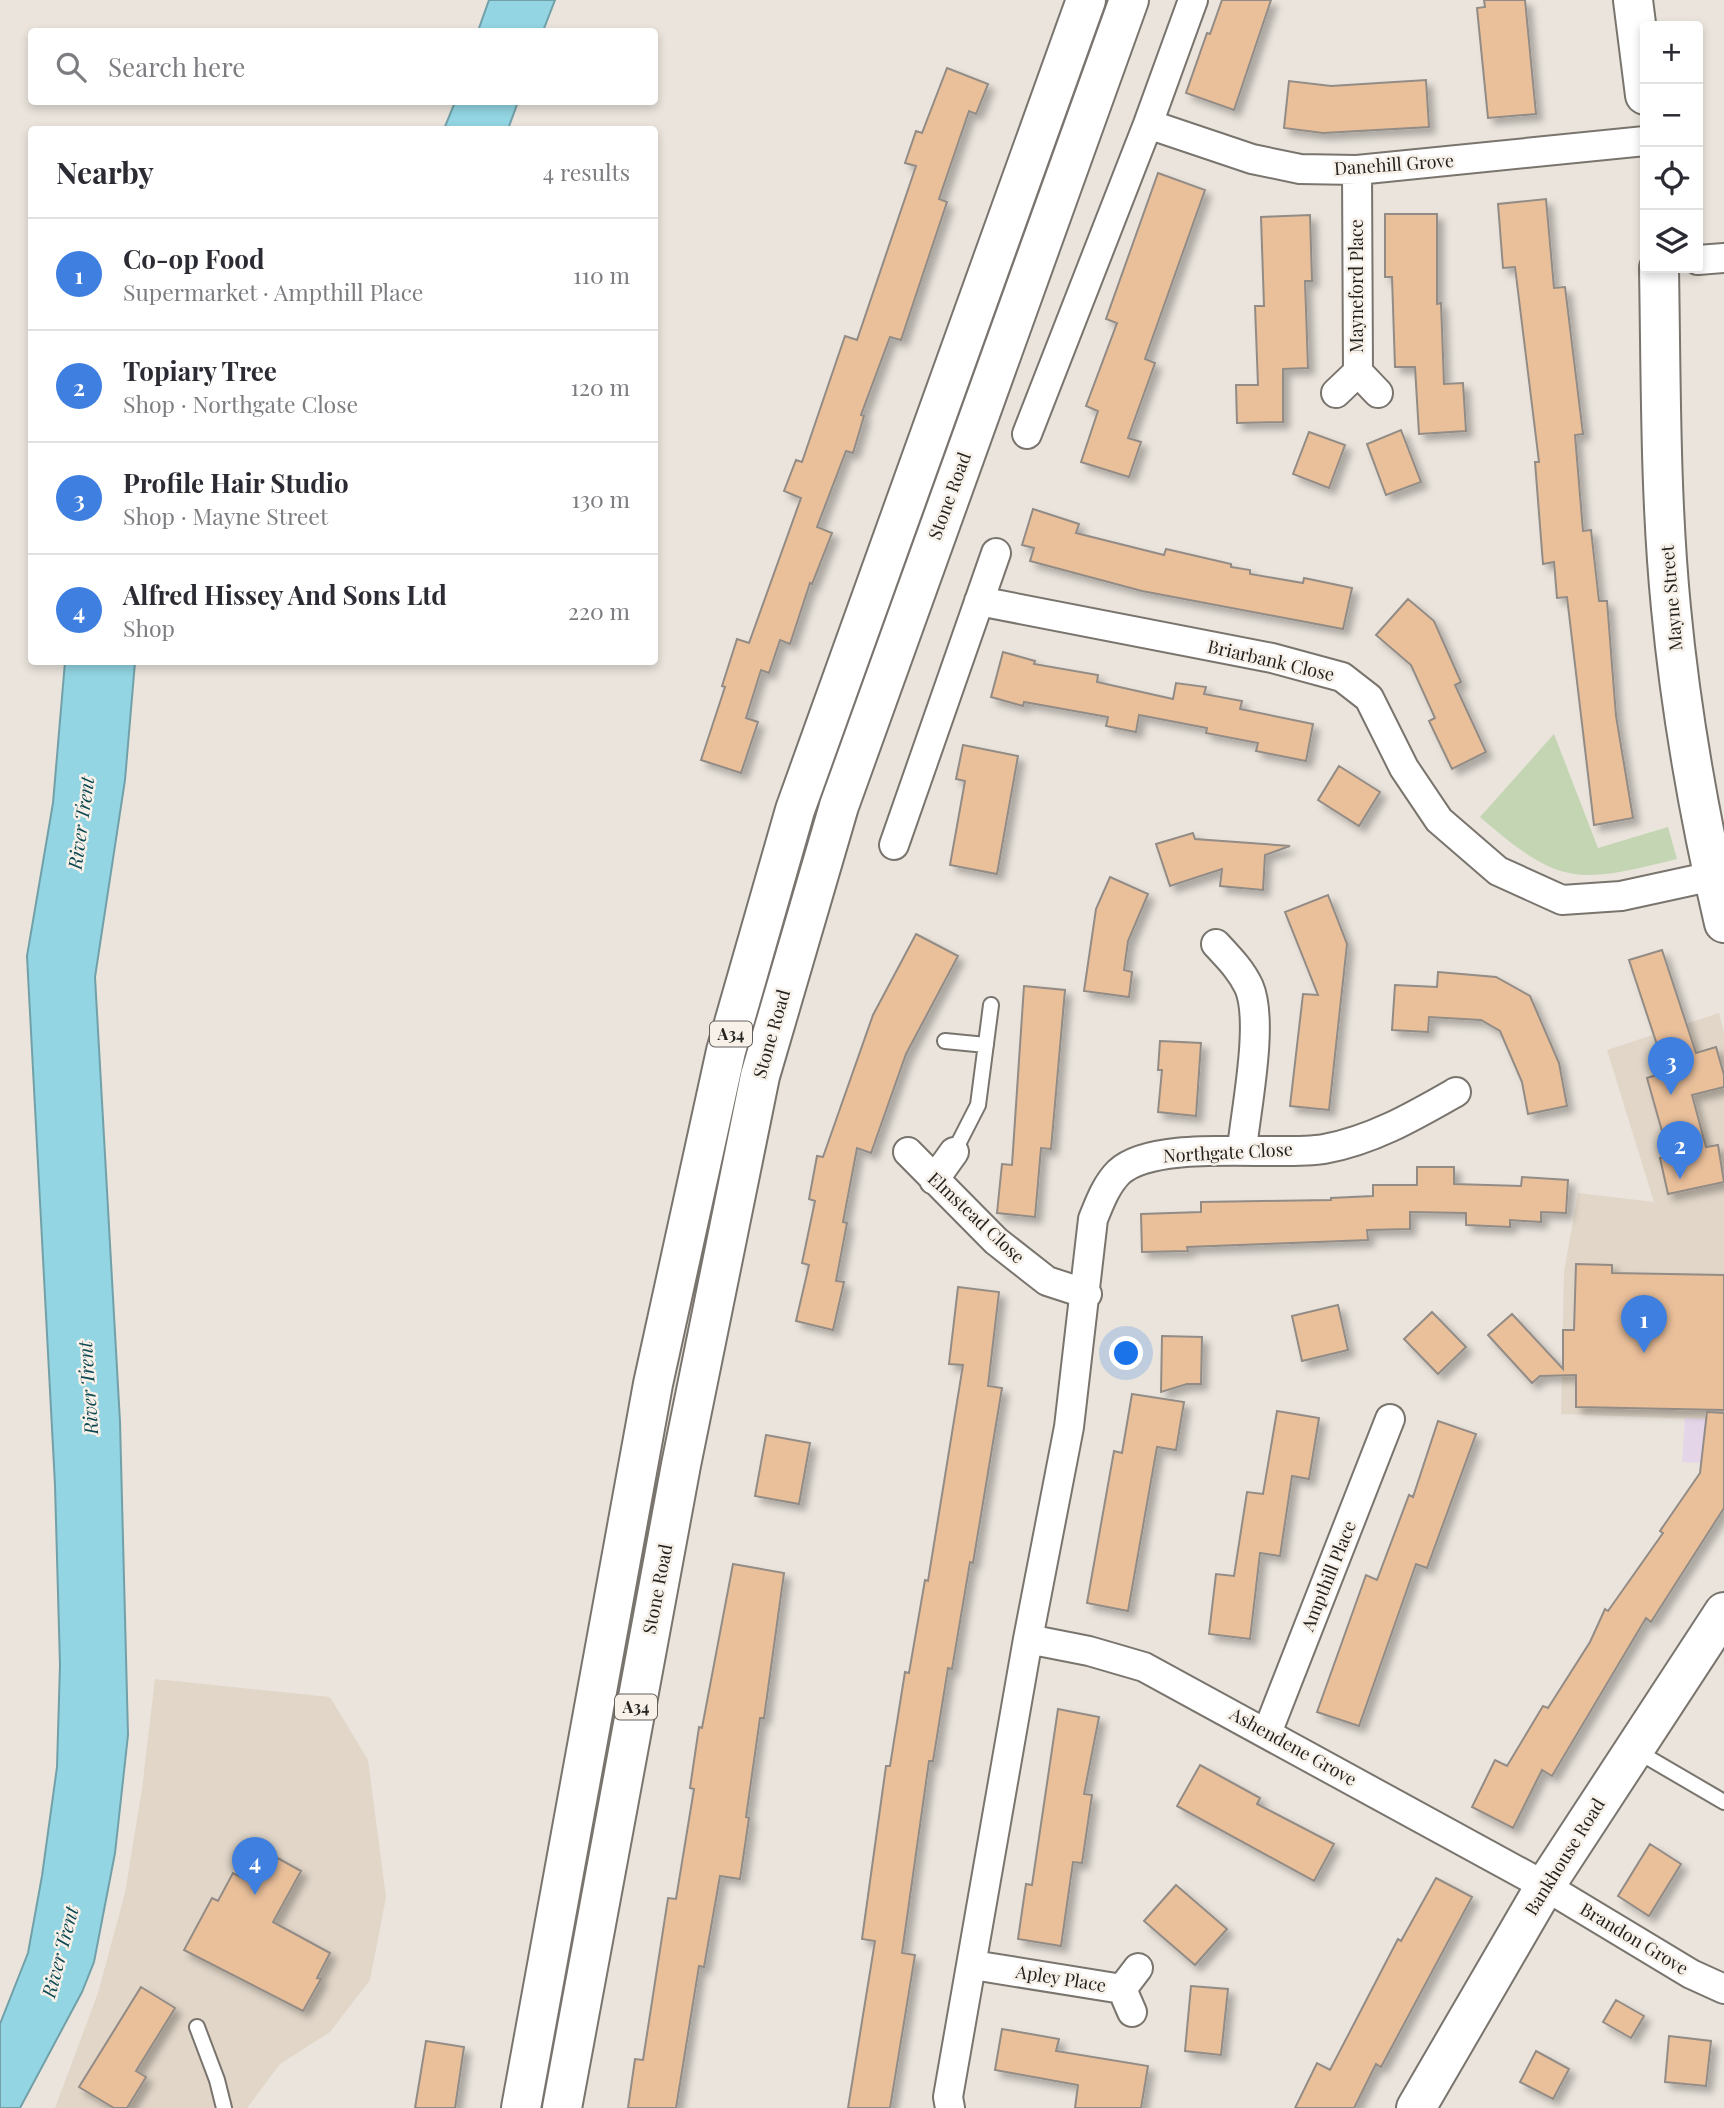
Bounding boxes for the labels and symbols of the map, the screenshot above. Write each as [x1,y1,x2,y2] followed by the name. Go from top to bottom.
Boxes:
[1333,148,1455,180] street label: Danehill Grove
[1344,219,1368,353] street label: Mayneford Place
[922,448,976,543] street label: Stone Road
[1654,544,1688,652] street label: Mayne Street
[1205,634,1337,686] street label: Briarbank Close
[60,773,100,872] water label: River Trent
[747,986,795,1081] street label: Stone Road
[710,1022,752,1046] road number: A34
[1648,1037,1694,1095] pin: 3
[1657,1121,1703,1179] pin: 2
[1163,1137,1293,1167] street label: Northgate Close
[923,1166,1030,1268] street label: Elmstead Close
[1621,1295,1667,1353] pin: 1
[1109,1336,1143,1370] your location
[71,1339,103,1437] water label: River Trent
[1295,1517,1361,1635] street label: Ampthill Place
[637,1541,678,1636] street label: Stone Road
[615,1694,657,1720] road number: A34
[1225,1701,1361,1791] street label: Ashendene Grove
[1519,1793,1610,1920] street label: Bankhouse Road
[232,1837,278,1895] pin: 4
[1576,1896,1693,1980] street label: Brandon Grove
[34,1902,84,2001] water label: River Trent
[1013,1959,1108,1997] street label: Apley Place

